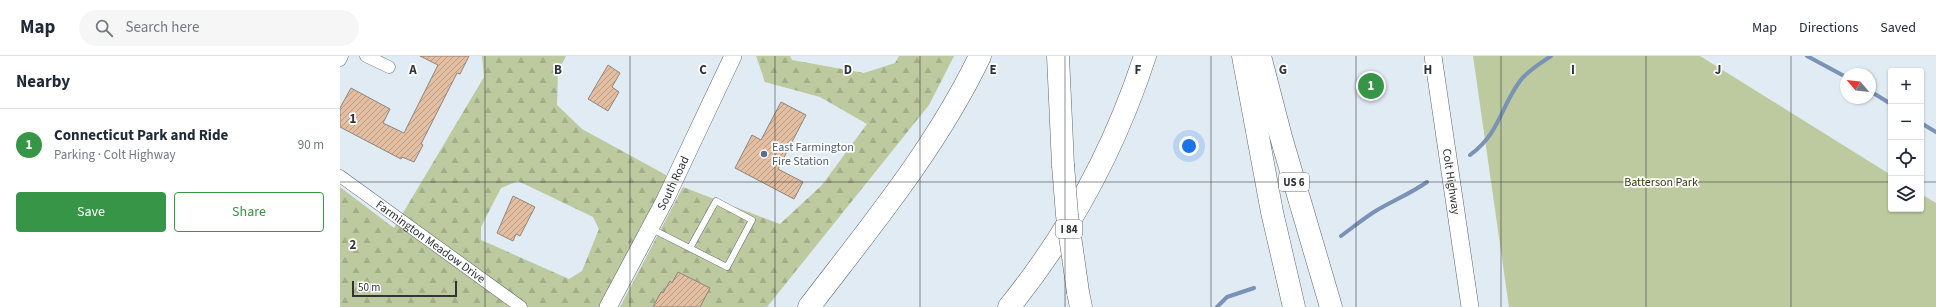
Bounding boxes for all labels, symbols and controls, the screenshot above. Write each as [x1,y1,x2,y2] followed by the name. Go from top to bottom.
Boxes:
[79,10,359,46] search box
[20,14,55,41] text: Map
[93,17,115,39] icon: search
[125,17,199,38] text: Search here
[1752,18,1777,38] text: Map
[1799,18,1858,38] text: Directions
[1880,18,1916,38] text: Saved
[408,61,417,79] text: A
[554,61,562,79] text: B
[699,61,707,79] text: C
[844,61,852,79] text: D
[989,61,997,79] text: E
[1135,61,1142,79] text: F
[1279,61,1287,79] text: G
[1424,61,1432,79] text: H
[1571,61,1575,79] text: I
[1715,61,1721,79] text: J
[1840,68,1876,104] north arrow
[1888,68,1924,212] map controls
[1888,68,1924,104] button: +
[16,70,70,94] text: Nearby
[1358,71,1384,101] pin: 1
[1888,104,1924,140] button: −
[350,110,357,128] text: 1
[54,125,228,146] text: Connecticut Park and Ride
[26,136,32,154] text: 1
[298,136,324,154] text: 90 m
[1179,136,1199,156] your location
[772,139,854,170] place label: East Farmington Fire Station
[1888,140,1924,176] button: locate
[54,146,176,164] text: Parking · Colt Highway
[1438,148,1465,216] street label: Colt Highway
[759,149,769,159] marker: East Farmington Fire Station
[653,153,693,213] street label: South Road
[1279,173,1309,191] road number: US 6
[1624,174,1698,191] park label: Batterson Park
[1888,176,1924,212] button: layers
[16,192,166,232] button: Save
[174,192,324,232] button: Share
[372,196,489,287] street label: Farmington Meadow Drive
[1056,220,1082,238] road number: I 84
[350,236,357,254] text: 2
[352,279,457,298] scale bar
[358,280,380,295] text: 50 m

